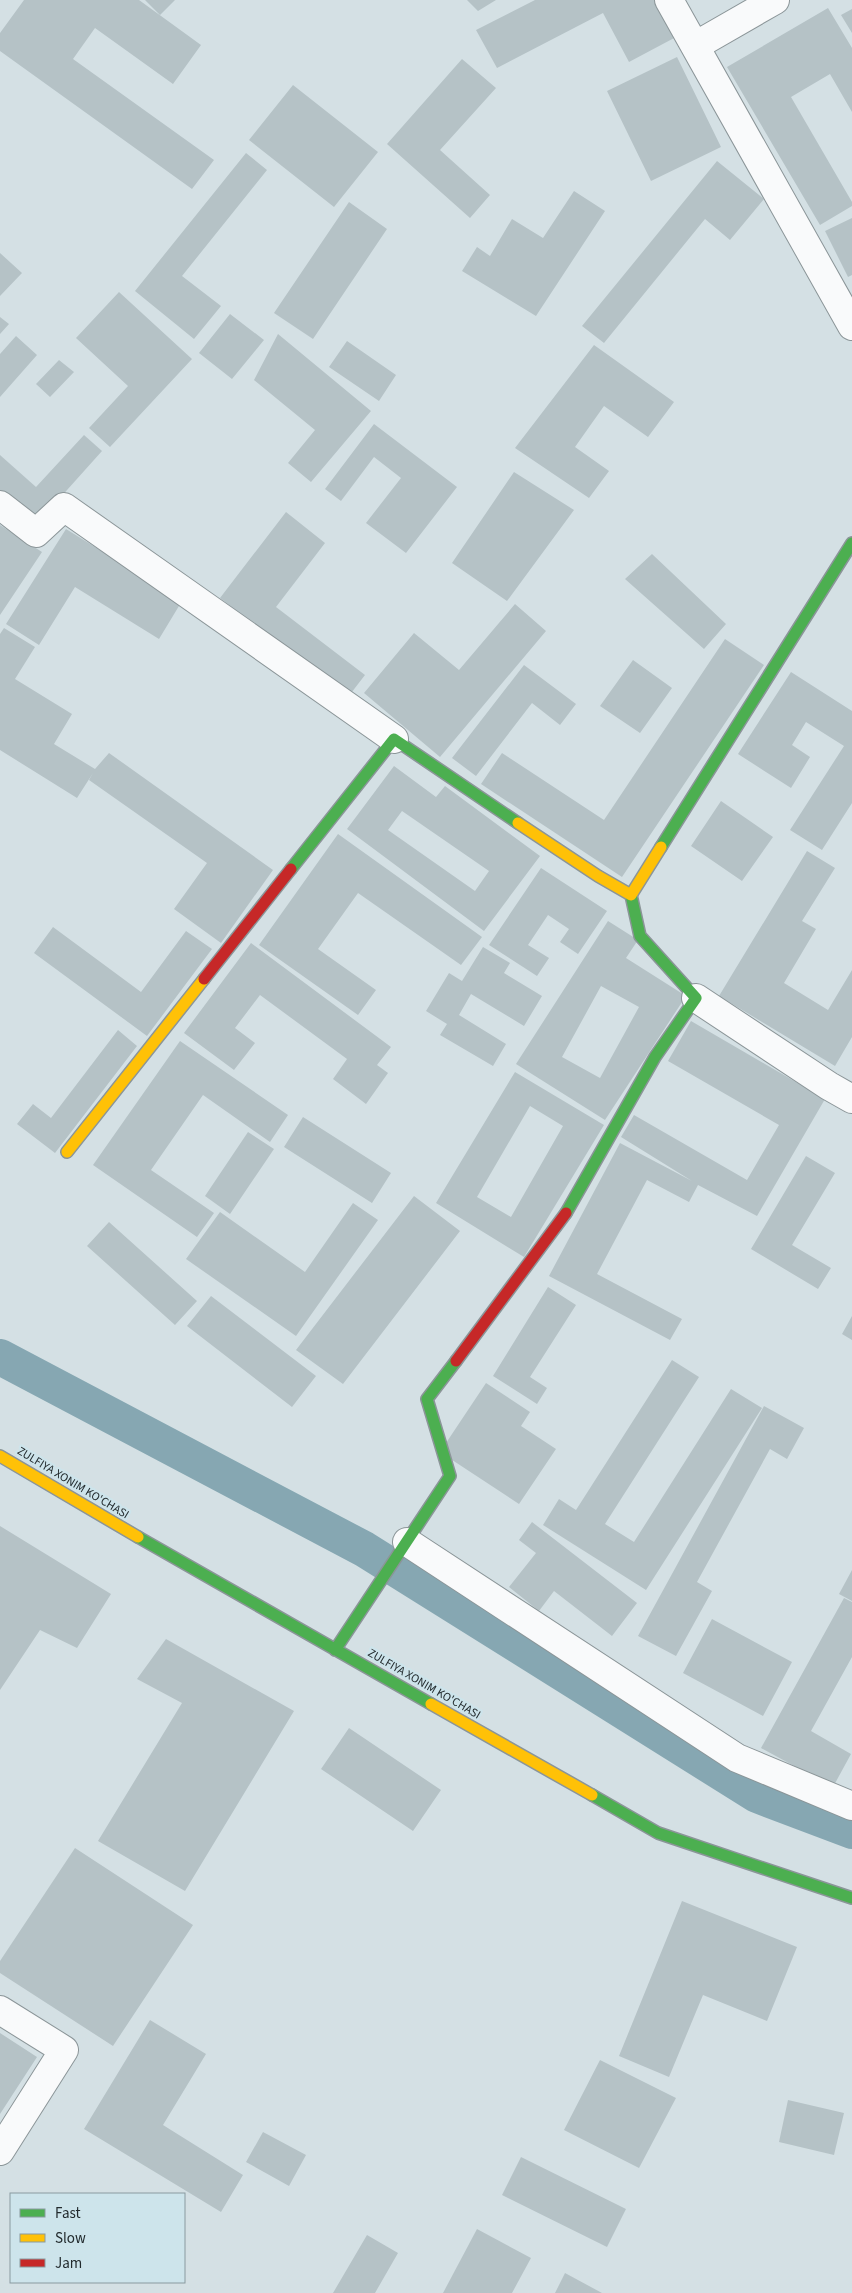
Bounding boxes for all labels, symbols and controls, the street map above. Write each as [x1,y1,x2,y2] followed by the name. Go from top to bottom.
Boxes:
[14,1443,132,1523] street label: ZULFIYA XONIM KO'CHASI
[364,1645,484,1723] street label: ZULFIYA XONIM KO'CHASI
[10,2193,185,2283] legend
[55,2203,81,2224] text: Fast
[55,2228,86,2249] text: Slow
[55,2253,82,2274] text: Jam

